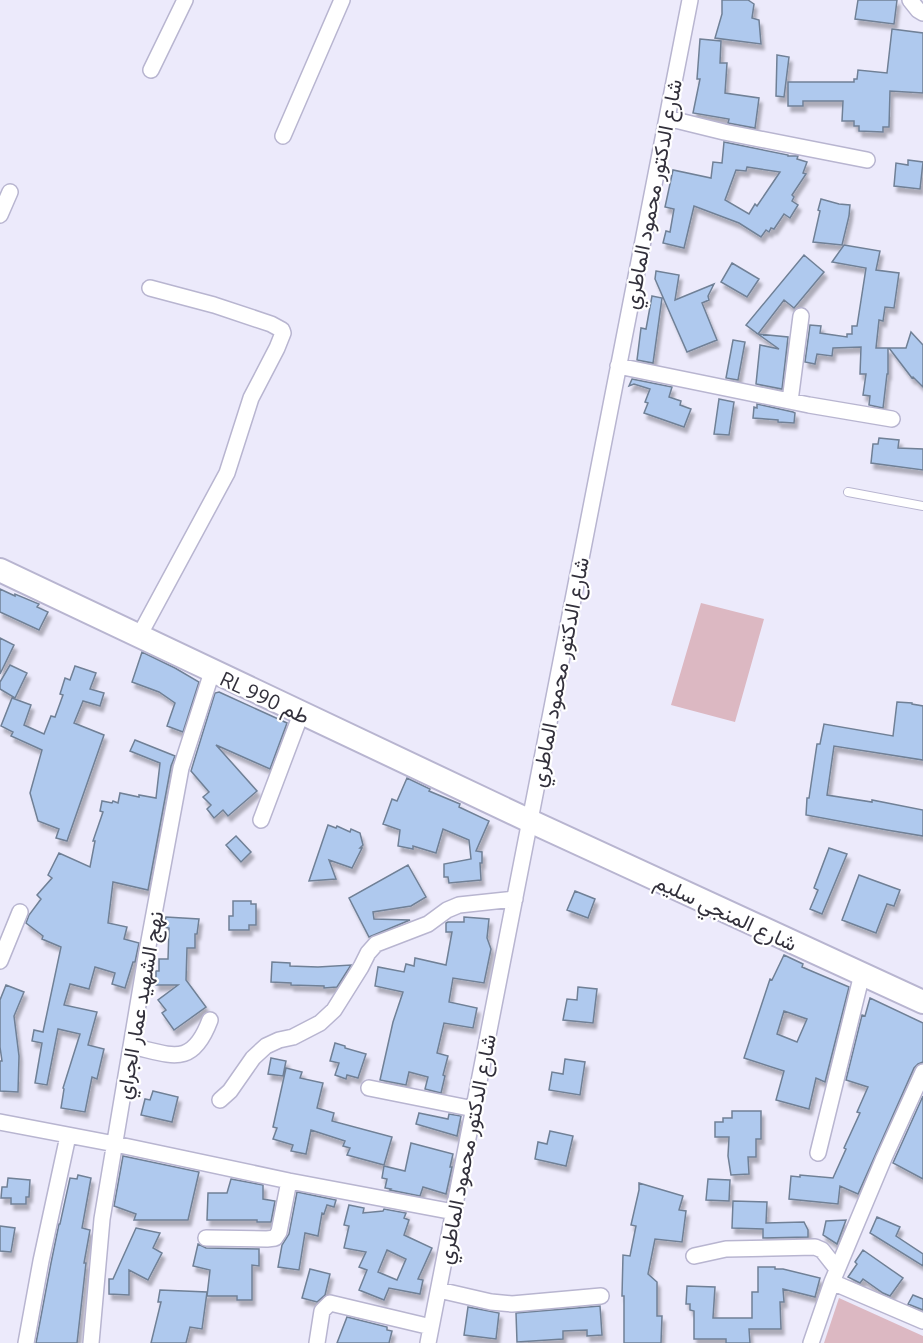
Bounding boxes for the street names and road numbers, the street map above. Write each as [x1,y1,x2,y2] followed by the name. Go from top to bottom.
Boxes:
[618,77,692,312] street label: شارع الدكتور محمود الماطري
[525,555,599,790] street label: شارع الدكتور محمود الماطري
[215,666,314,731] street label: RL طم 990
[649,869,801,961] street label: شارع المنجي سليم
[111,909,173,1102] street label: نهج الشهيد عمار الجراي
[432,1032,506,1267] street label: شارع الدكتور محمود الماطري

